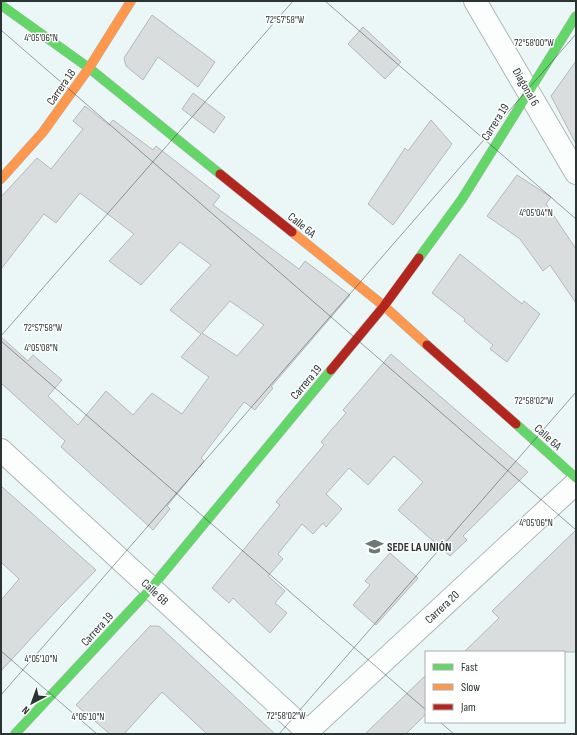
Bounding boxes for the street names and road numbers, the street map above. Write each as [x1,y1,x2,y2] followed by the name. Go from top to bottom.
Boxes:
[509,65,542,109] street label: Diagonal 6
[44,66,79,108] street label: Carrera 18
[478,101,513,144] street label: Carrera 19
[285,210,319,242] street label: Calle 6A
[287,362,325,403] street label: Carrera 19
[531,421,565,454] street label: Calle 6A
[138,576,171,609] street label: Calle 6B
[422,588,463,627] street label: Carrera 20
[78,609,117,649] street label: Carrera 19

